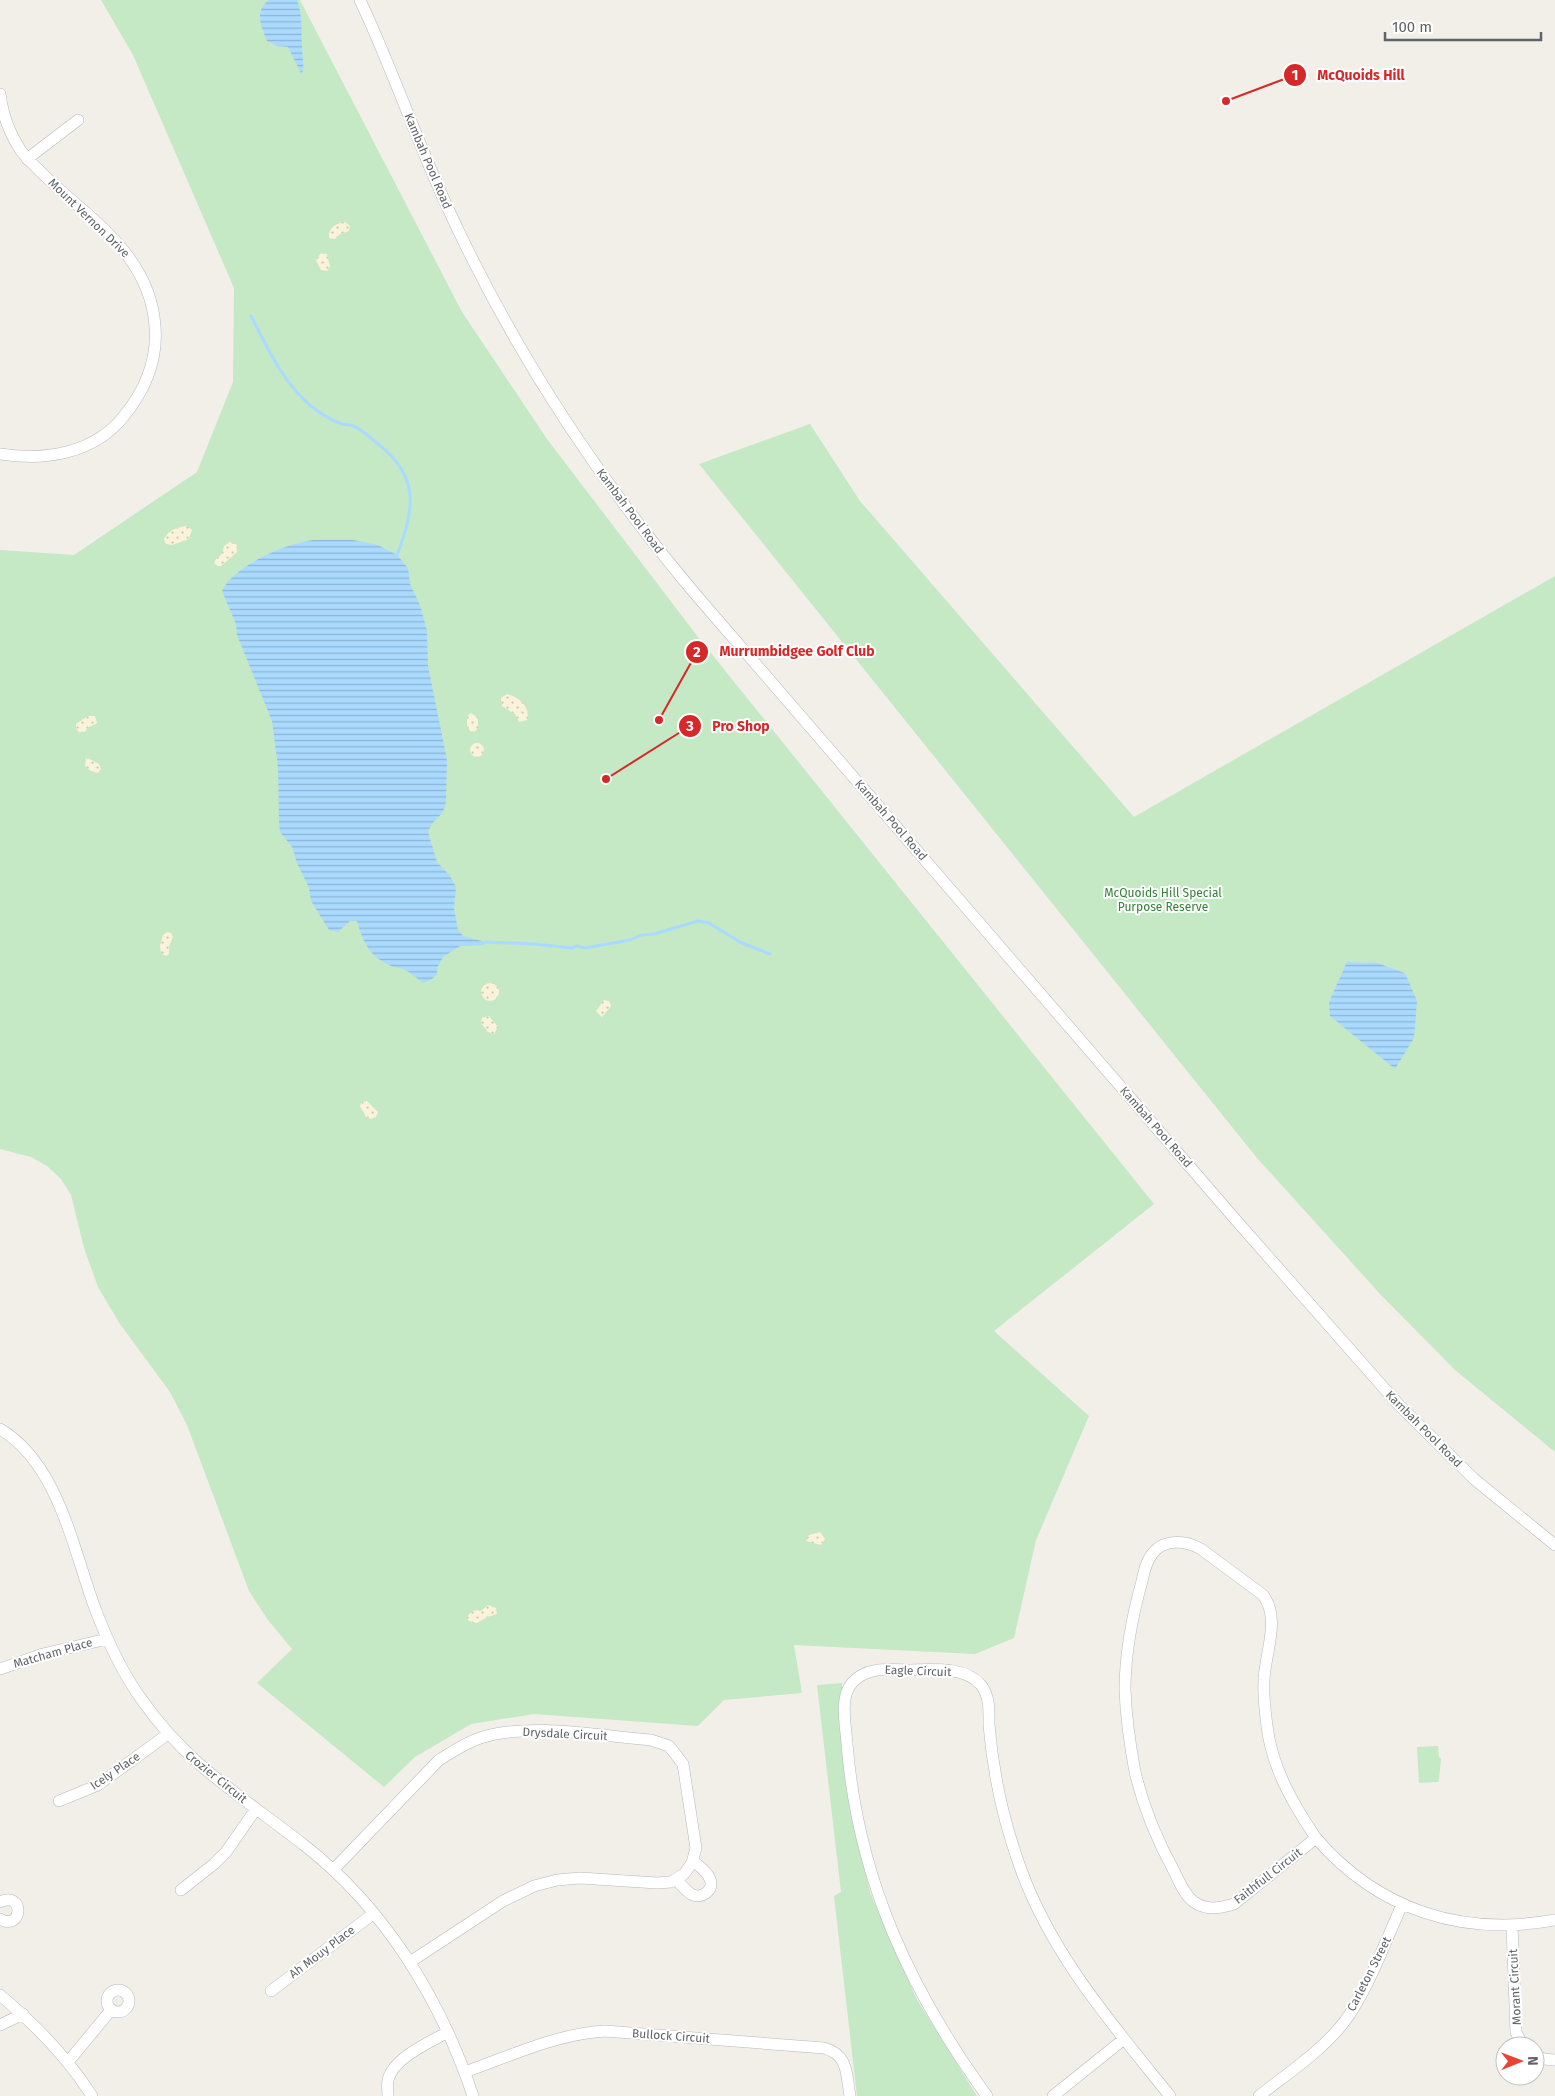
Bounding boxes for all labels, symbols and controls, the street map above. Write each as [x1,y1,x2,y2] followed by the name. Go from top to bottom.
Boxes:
[1385,10,1541,42] scale bar
[1392,18,1432,36] text: 100 m
[1283,61,1415,90] callout: McQuoids Hill
[1292,66,1298,84] text: 1
[1317,67,1406,84] text: McQuoids Hill
[402,111,454,211] street label: Kambah Pool Road
[45,176,133,260] street label: Mount Vernon Drive
[594,466,666,556] street label: Kambah Pool Road
[684,637,884,666] callout: Murrumbidgee Golf Club
[693,643,701,661] text: 2
[719,643,875,660] text: Murrumbidgee Golf Club
[678,711,780,740] callout: Pro Shop
[685,717,694,735] text: 3
[712,718,770,735] text: Pro Shop
[852,777,930,863] street label: Kambah Pool Road
[1104,886,1222,914] park label: McQuoids Hill Special Purpose Reserve
[1117,1084,1195,1170] street label: Kambah Pool Road
[1383,1388,1465,1470] street label: Kambah Pool Road
[12,1635,94,1671] street label: Matcham Place
[884,1663,952,1679] street label: Eagle Circuit
[522,1725,609,1743] street label: Drysdale Circuit
[182,1748,250,1807] street label: Crozier Circuit
[87,1749,143,1793] street label: Icely Place
[1231,1845,1305,1907] street label: Faithfull Circuit
[286,1923,358,1981] street label: Ah Mouy Place
[1344,1934,1394,2014] street label: Carleton Street
[1506,1948,1524,2025] street label: Morant Circuit
[632,2026,711,2046] street label: Bullock Circuit
[1495,2036,1545,2086] north arrow
[1524,2056,1541,2066] text: N

